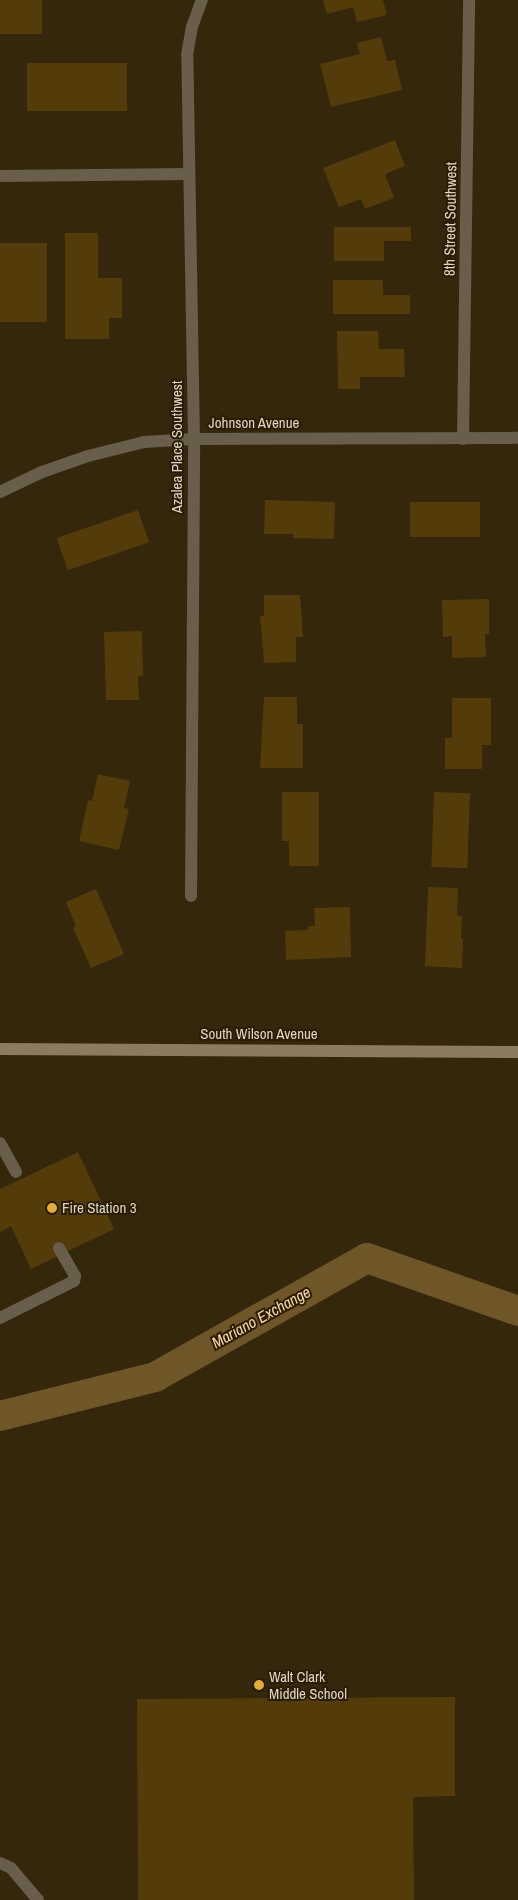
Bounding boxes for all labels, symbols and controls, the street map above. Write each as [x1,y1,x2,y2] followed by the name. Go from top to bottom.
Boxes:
[440,162,460,276] street label: 8th Street Southwest
[168,381,186,513] street label: Azalea Place Southwest
[208,414,300,432] street label: Johnson Avenue
[200,1025,318,1043] street label: South Wilson Avenue
[62,1199,137,1217] place label: Fire Station 3
[46,1202,58,1214] marker: Fire Station 3
[208,1282,314,1352] water label: Mariano Exchange
[269,1667,347,1702] place label: Walt Clark Middle School
[253,1679,265,1691] marker: Walt Clark Middle School

